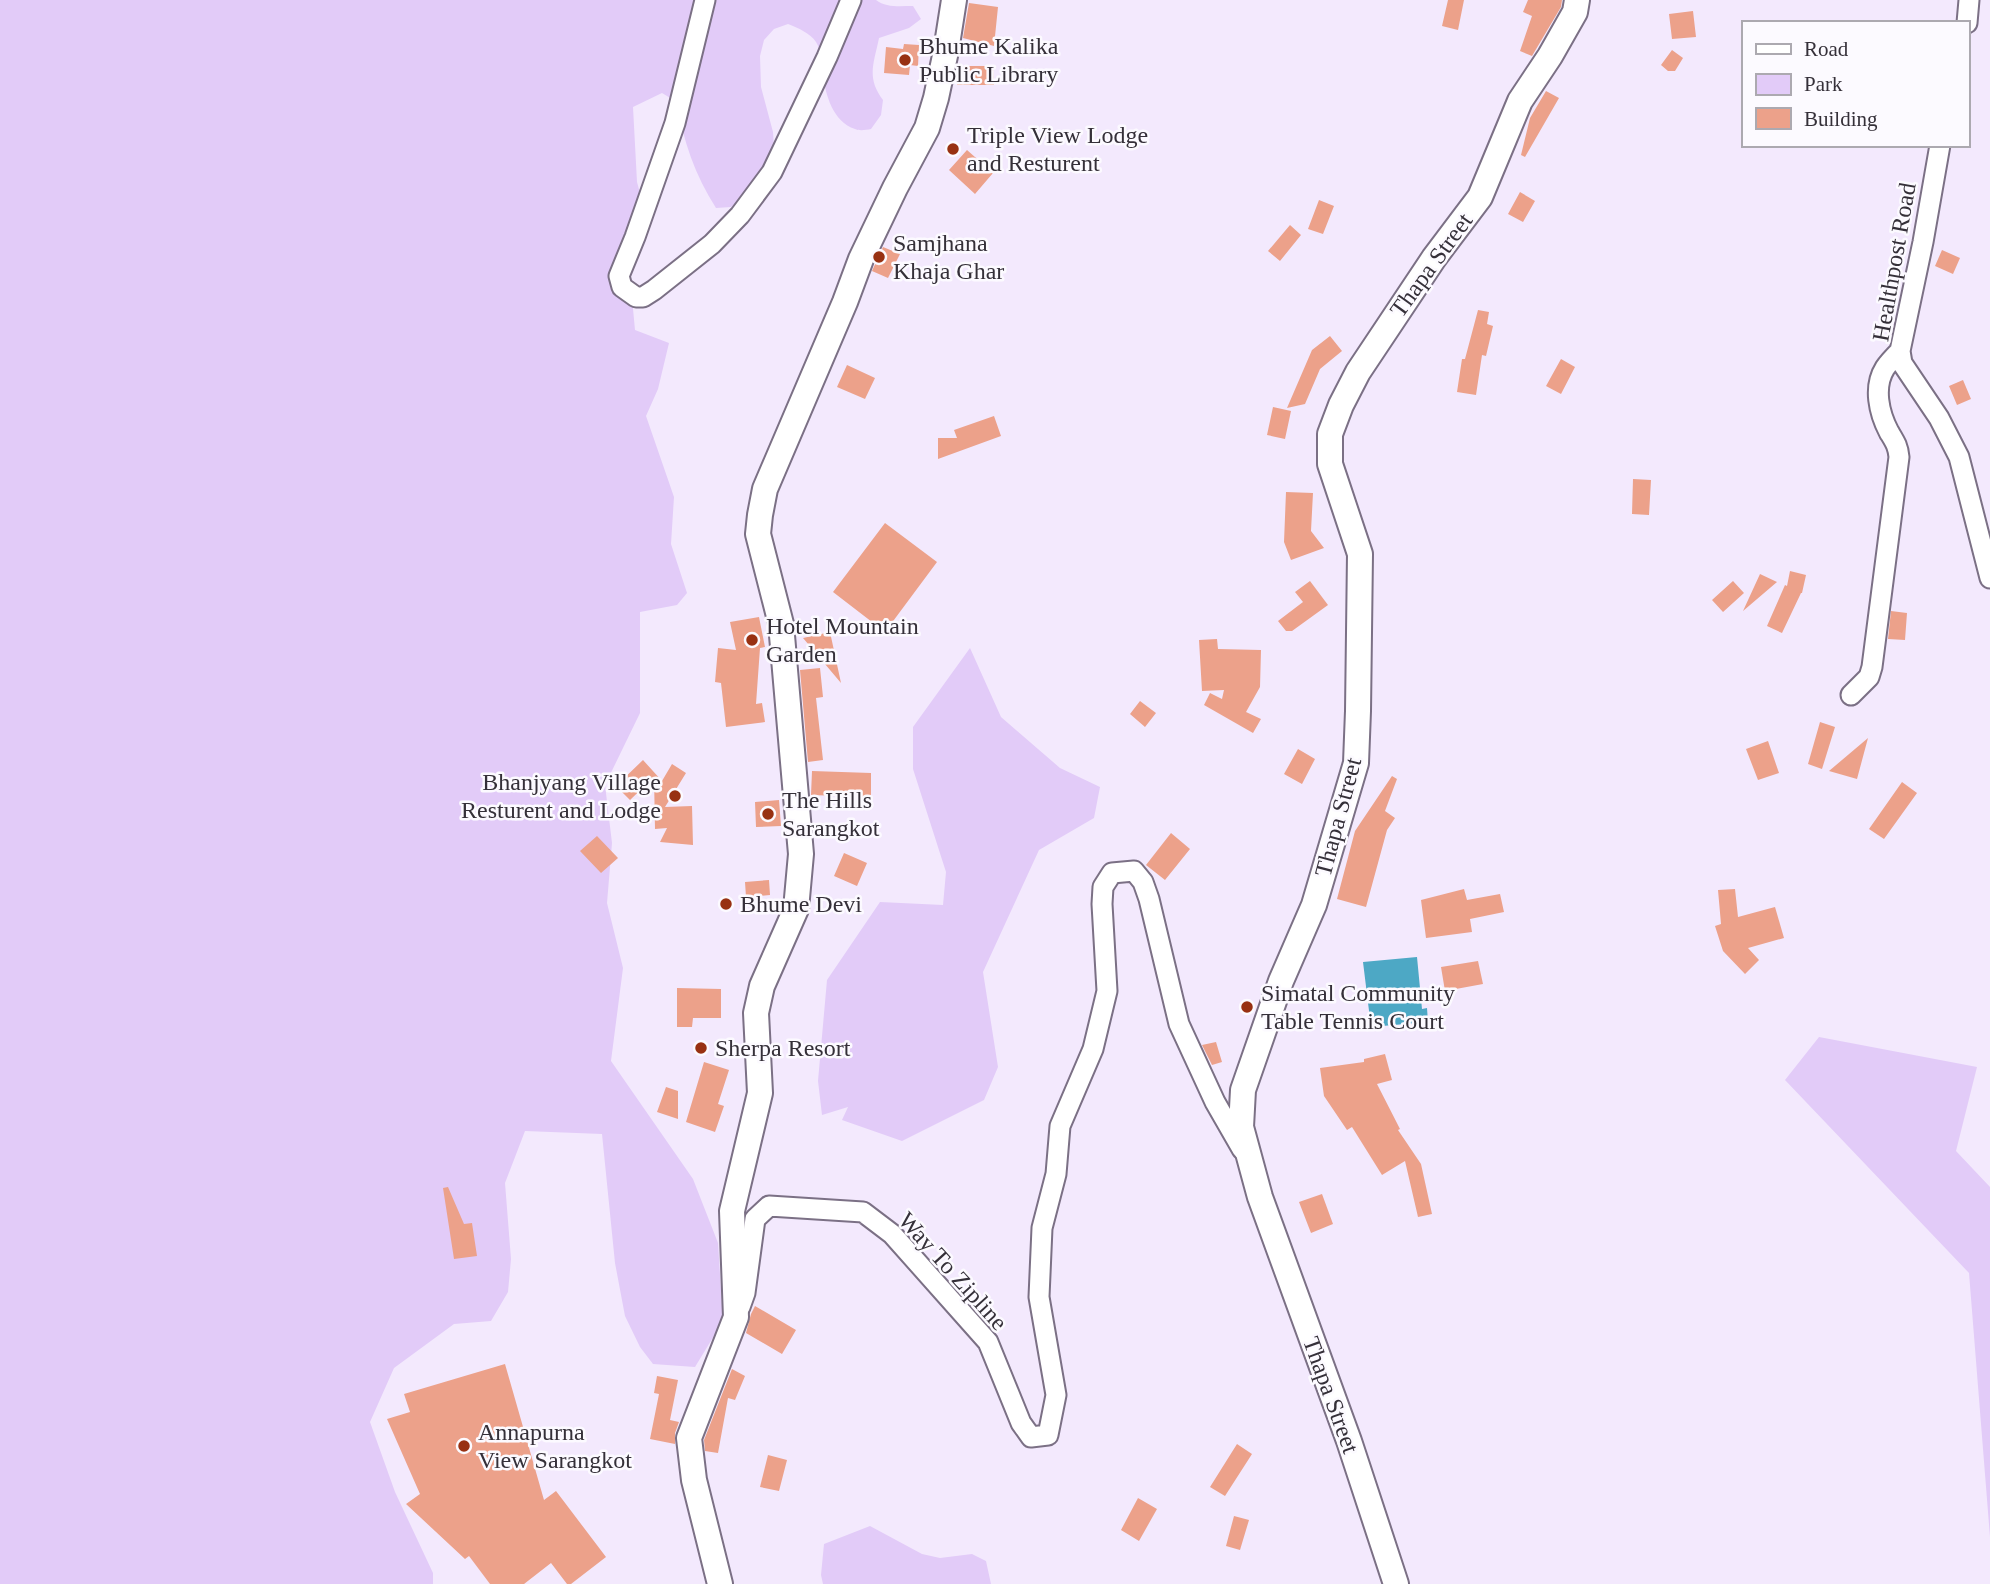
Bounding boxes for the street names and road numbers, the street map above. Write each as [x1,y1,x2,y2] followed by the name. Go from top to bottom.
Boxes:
[1867,181,1921,343] street label: Healthpost Road
[1385,208,1478,322] street label: Thapa Street
[1310,754,1366,879] street label: Thapa Street
[893,1207,1013,1335] street label: Way To Zipline
[1298,1333,1364,1457] street label: Thapa Street

